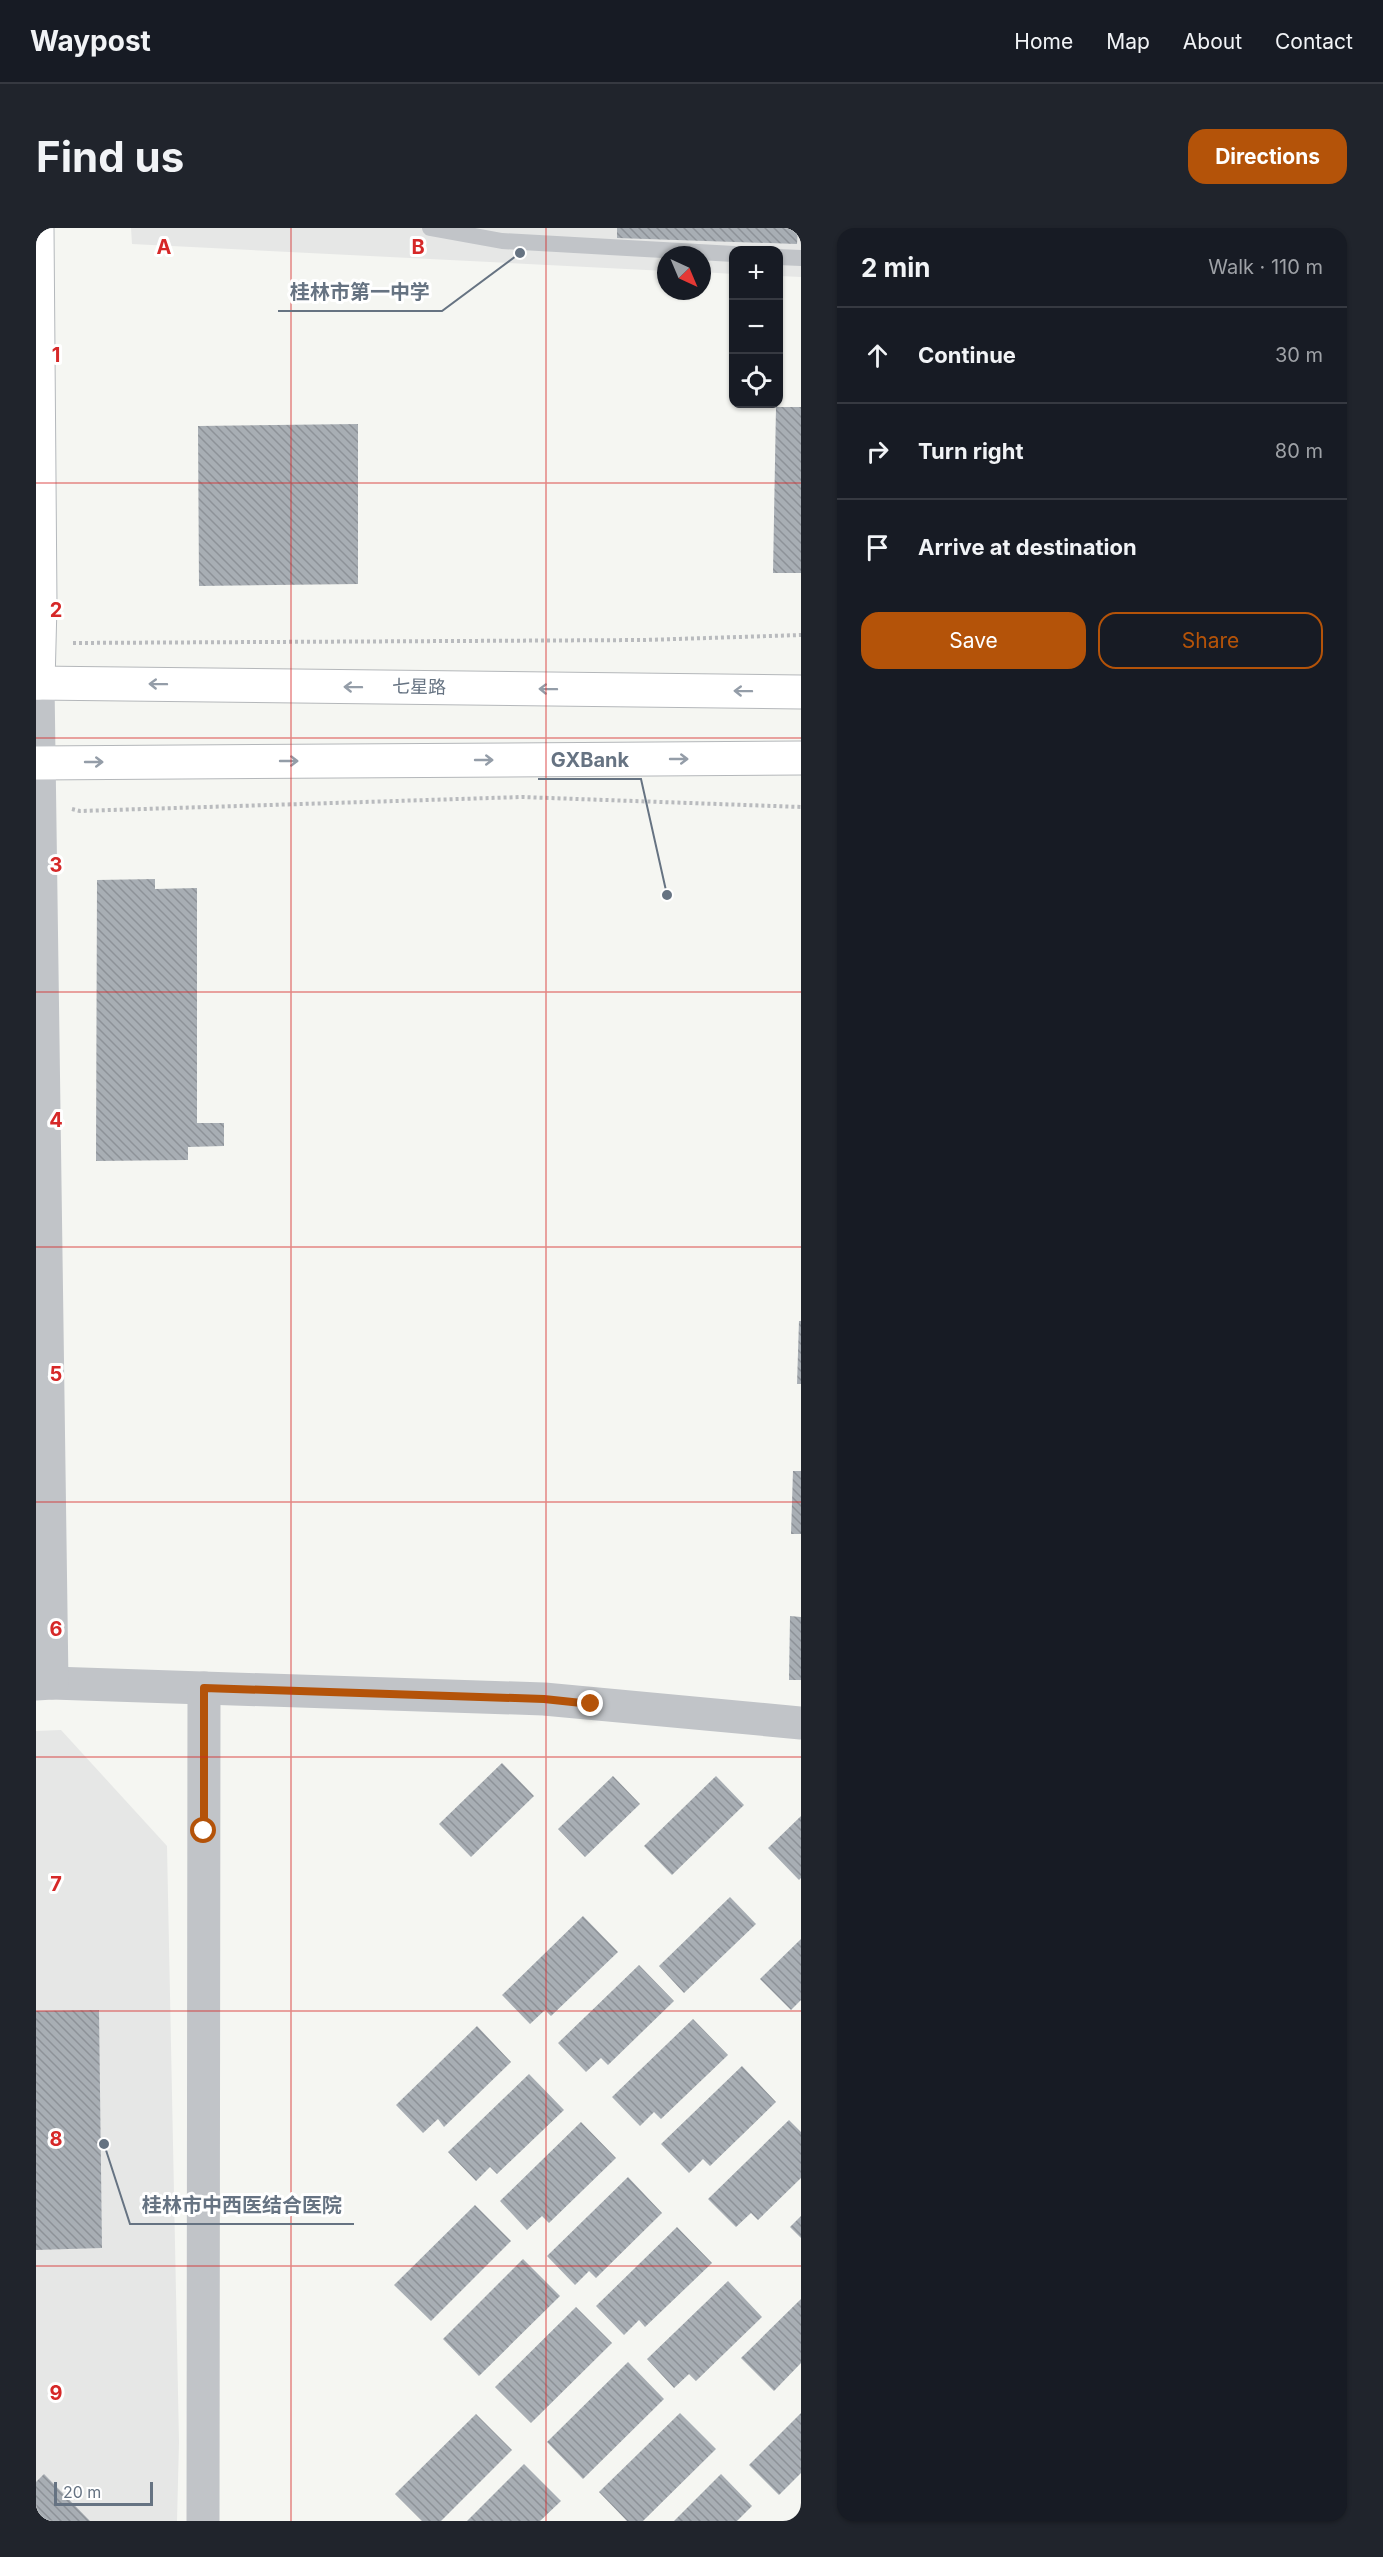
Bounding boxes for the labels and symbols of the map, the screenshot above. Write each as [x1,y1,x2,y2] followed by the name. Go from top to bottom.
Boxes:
[157,235,172,259] text: A
[411,235,425,259] text: B
[657,246,711,300] north arrow
[278,273,442,311] callout: 桂林市第一中学
[290,280,430,304] text: 桂林市第一中学
[52,343,60,367] text: 1
[50,598,62,622] text: 2
[392,676,446,697] street label: 七星路
[148,679,168,690] one-way arrow
[343,681,363,693] one-way arrow
[538,683,558,695] one-way arrow
[733,685,753,697] one-way arrow
[538,741,641,779] callout: GXBank
[551,748,630,772] text: GXBank
[669,753,689,765] one-way arrow
[474,754,494,766] one-way arrow
[279,755,299,767] one-way arrow
[84,756,104,768] one-way arrow
[50,853,62,877] text: 3
[49,1108,63,1132] text: 4
[50,1362,62,1386] text: 5
[50,1617,63,1641] text: 6
[577,1690,603,1716] route end
[190,1817,216,1843] route start
[50,1872,62,1896] text: 7
[49,2127,63,2151] text: 8
[130,2186,354,2224] callout: 桂林市中西医结合医院
[142,2193,342,2217] text: 桂林市中西医结合医院
[50,2381,63,2405] text: 9
[54,2479,153,2506] scale bar

